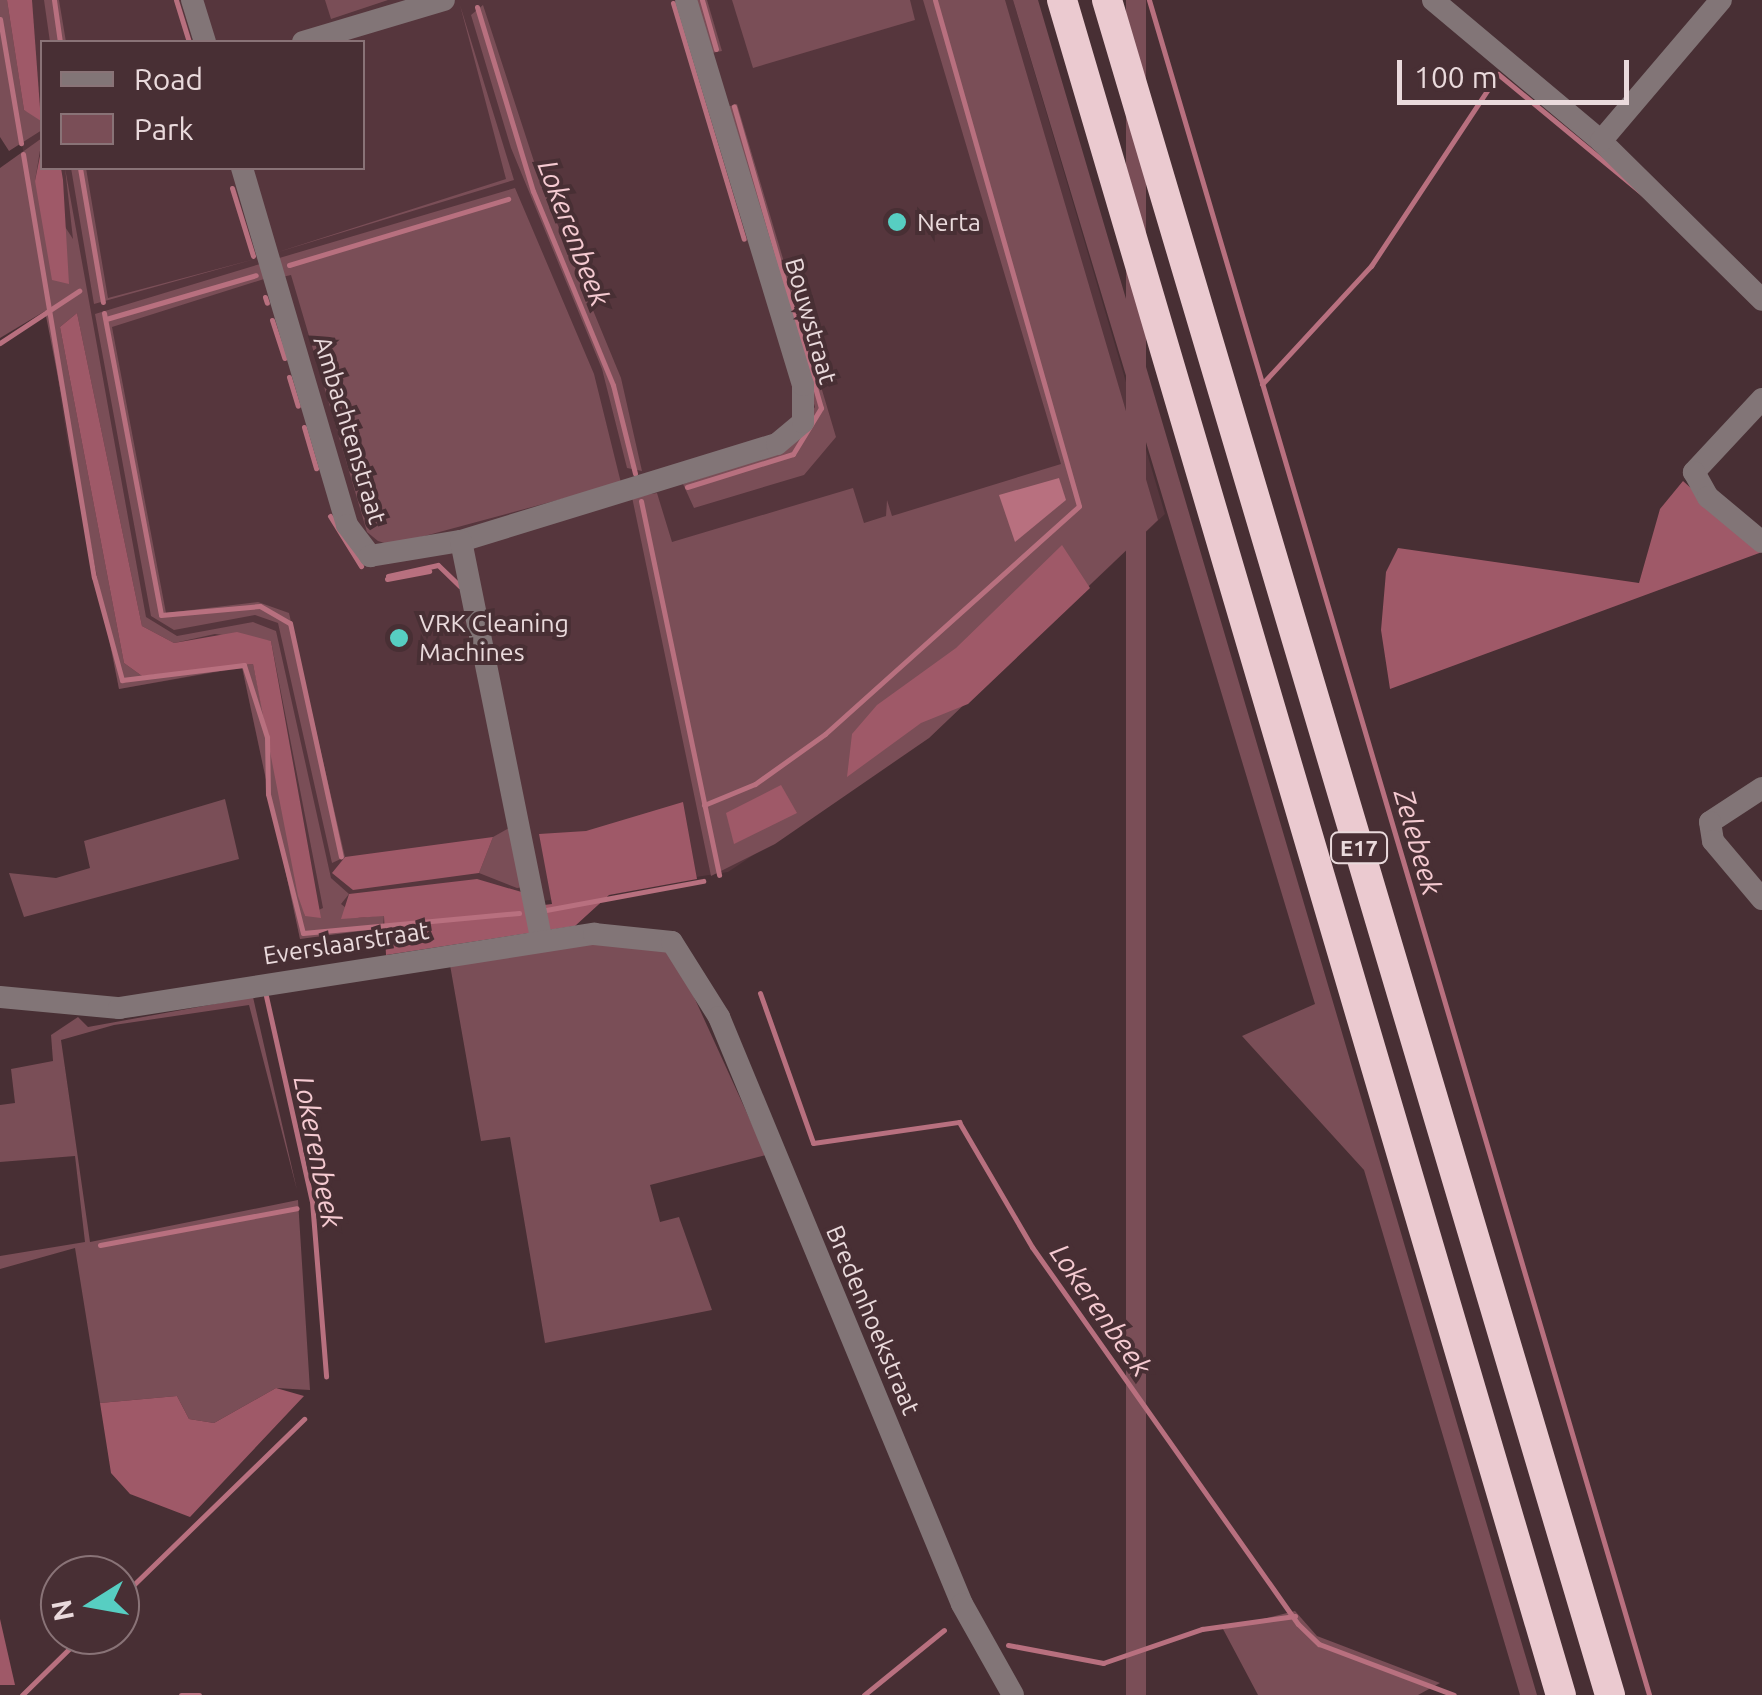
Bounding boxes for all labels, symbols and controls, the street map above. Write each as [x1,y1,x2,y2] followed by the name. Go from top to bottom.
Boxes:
[40,40,365,170] legend
[1402,40,1634,102] scale bar
[1414,60,1498,94] text: 100 m
[134,62,203,96] text: Road
[134,112,194,146] text: Park
[531,155,617,311] water label: Lokerenbeek
[917,207,981,237] place label: Nerta
[886,211,908,233] marker: Nerta
[779,254,843,388] street label: Bouwstraat
[307,333,393,527] street label: Ambachtenstraat
[419,609,569,668] place label: VRK Cleaning Machines
[388,627,410,649] marker: VRK Cleaning Machines
[1387,785,1449,899] water label: Zelebeek
[1329,831,1389,865] road number: E17
[261,915,431,971] street label: Everslaarstraat
[287,1073,349,1231] water label: Lokerenbeek
[820,1221,926,1419] street label: Bredenhoekstraat
[1043,1237,1159,1383] water label: Lokerenbeek
[40,1555,140,1655] north arrow
[45,1597,79,1624] text: N

